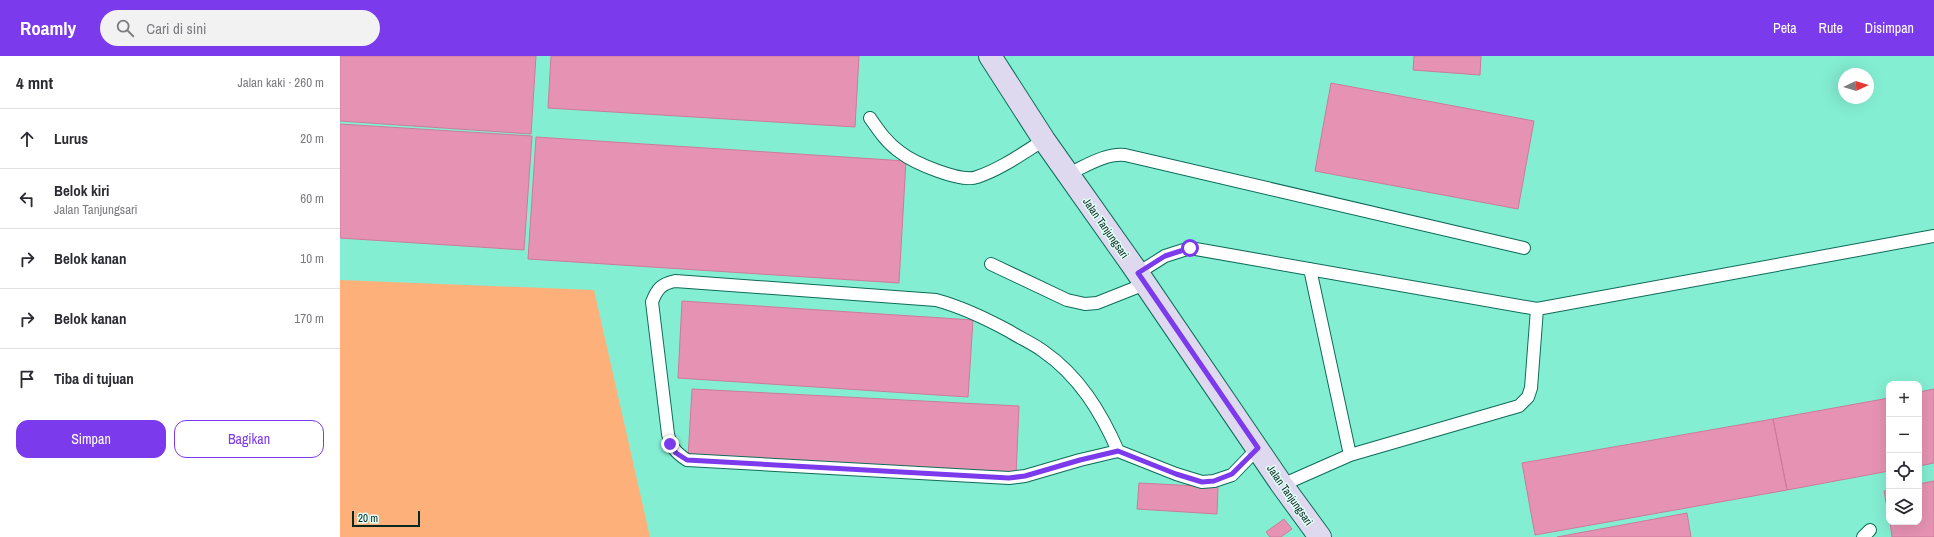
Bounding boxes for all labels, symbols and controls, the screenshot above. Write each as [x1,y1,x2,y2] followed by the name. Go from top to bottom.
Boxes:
[100,10,380,46] search box
[20,15,76,41] text: Roamly
[114,17,136,39] icon: search
[146,18,206,39] text: Cari di sini
[1773,19,1797,37] text: Peta
[1819,19,1843,37] text: Rute
[1865,19,1914,37] text: Disimpan
[1838,68,1874,104] north arrow
[16,71,53,94] text: 4 mnt
[237,74,324,91] text: Jalan kaki · 260 m
[16,128,38,150] icon: ahead
[54,128,88,149] text: Lurus
[300,130,324,147] text: 20 m
[54,180,109,201] text: Belok kiri
[16,188,38,210] icon: left
[300,190,324,207] text: 60 m
[1080,195,1132,261] street label: Jalan Tanjungsari
[54,201,138,218] text: Jalan Tanjungsari
[1181,239,1199,257] route start
[16,248,38,270] icon: right
[54,248,126,269] text: Belok kanan
[300,250,324,267] text: 10 m
[16,308,38,330] icon: right
[54,308,126,329] text: Belok kanan
[294,310,324,327] text: 170 m
[16,368,38,390] icon: arrive
[54,368,134,389] text: Tiba di tujuan
[1886,381,1922,525] map controls
[1886,381,1922,417] button: +
[1886,417,1922,453] button: −
[16,420,166,458] button: Simpan
[174,420,324,458] button: Bagikan
[661,435,679,453] route end
[1886,453,1922,489] button: locate
[1264,462,1316,528] street label: Jalan Tanjungsari
[1886,489,1922,525] button: layers
[352,509,420,528] scale bar
[358,511,378,525] text: 20 m

